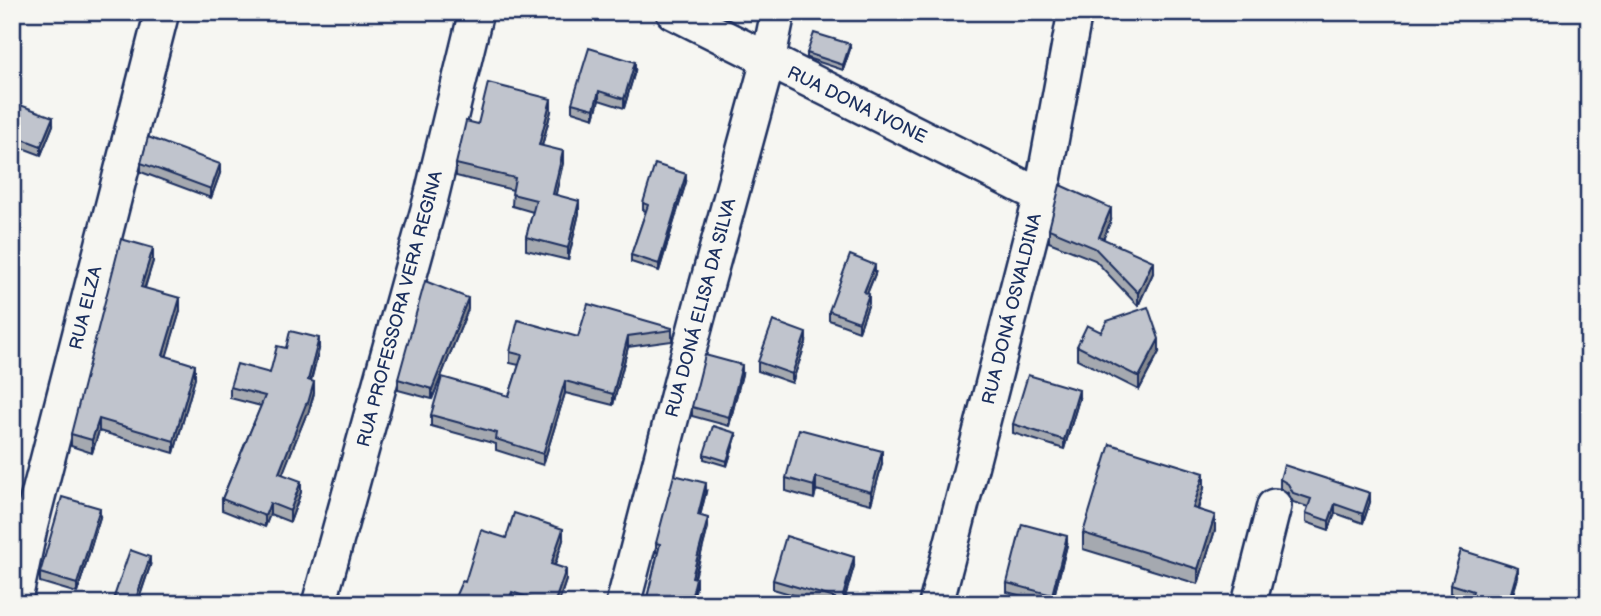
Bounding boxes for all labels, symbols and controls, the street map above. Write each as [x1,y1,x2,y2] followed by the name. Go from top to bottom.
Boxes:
[784,62,930,148] street label: RUA DONA IVONE
[353,169,447,449] street label: RUA PROFESSORA VERA REGINA
[660,196,740,420] street label: RUA DONÁ ELISA DA SILVA
[976,211,1046,407] street label: RUA DONÁ OSVALDINA
[65,264,107,352] street label: RUA ELZA

